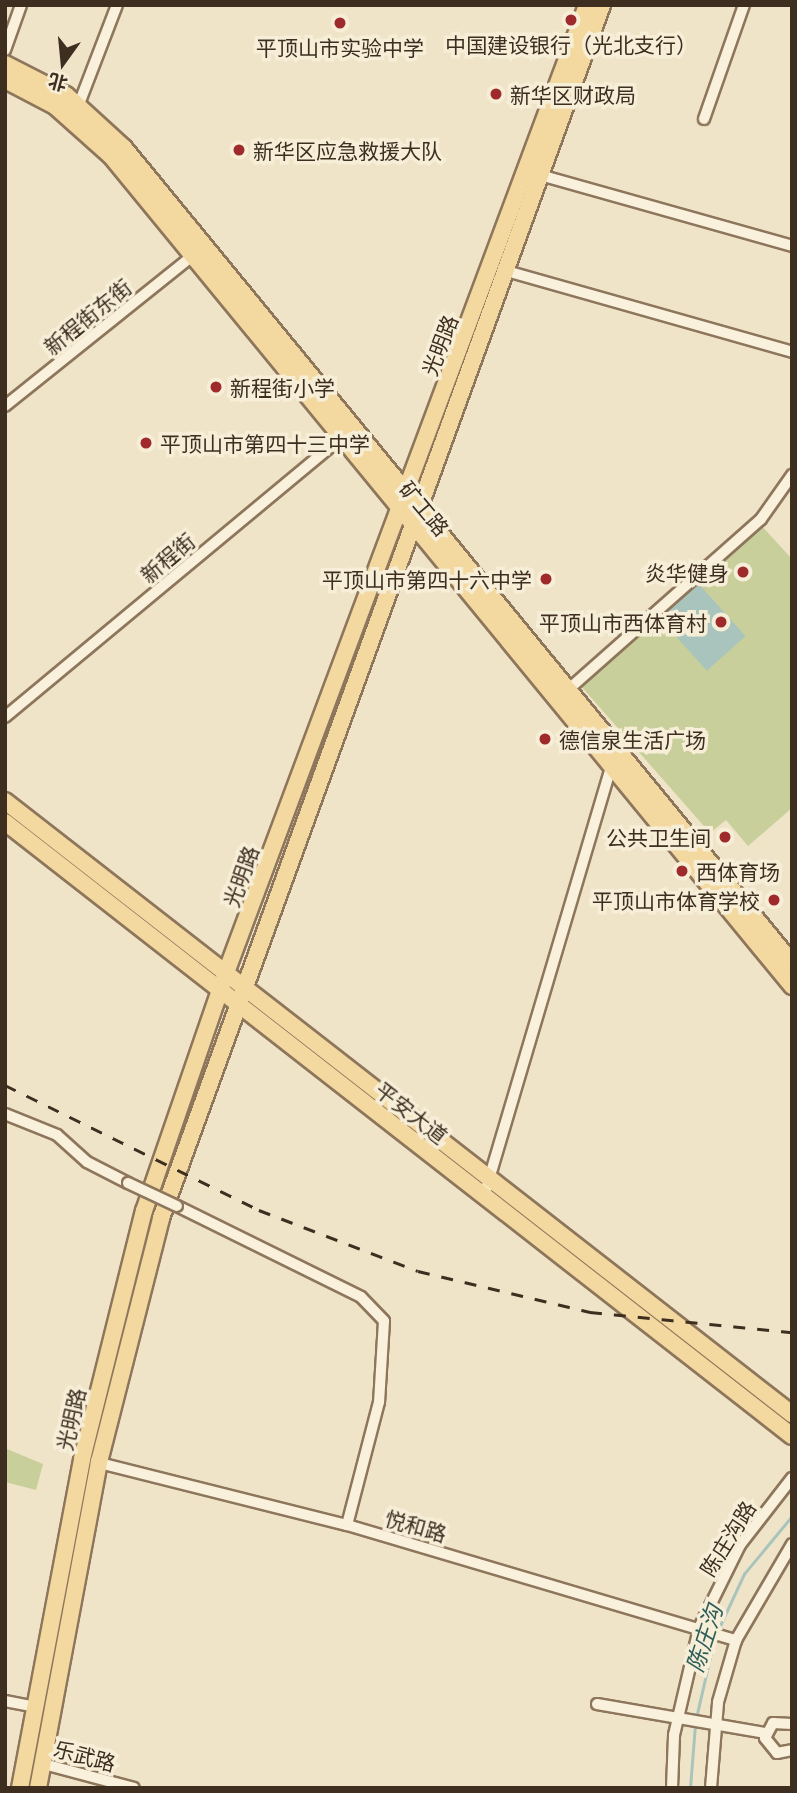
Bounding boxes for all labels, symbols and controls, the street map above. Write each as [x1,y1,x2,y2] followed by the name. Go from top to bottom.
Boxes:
[563,12,579,28] marker: 中国建设银行（光北支行）
[332,15,348,31] marker: 平顶山市实验中学
[28,28,98,98] north arrow
[445,31,697,57] place label: 中国建设银行（光北支行）
[256,34,424,60] place label: 平顶山市实验中学
[45,67,70,99] text: 北
[510,81,636,107] place label: 新华区财政局
[488,86,504,102] marker: 新华区财政局
[253,137,442,163] place label: 新华区应急救援大队
[231,142,247,158] marker: 新华区应急救援大队
[38,273,136,359] street label: 新程街东街
[416,311,462,379] street label: 光明路
[230,374,335,400] place label: 新程街小学
[208,379,224,395] marker: 新程街小学
[160,430,370,456] place label: 平顶山市第四十三中学
[138,435,154,451] marker: 平顶山市第四十三中学
[395,476,455,540] street label: 矿工路
[135,527,199,587] street label: 新程街
[645,559,729,585] place label: 炎华健身
[735,564,751,580] marker: 炎华健身
[322,566,532,592] place label: 平顶山市第四十六中学
[538,571,554,587] marker: 平顶山市第四十六中学
[539,609,707,635] place label: 平顶山市西体育村
[713,614,729,630] marker: 平顶山市西体育村
[559,726,706,752] place label: 德信泉生活广场
[537,731,553,747] marker: 德信泉生活广场
[606,824,711,850] place label: 公共卫生间
[717,829,733,845] marker: 公共卫生间
[217,842,263,910] street label: 光明路
[696,858,780,884] place label: 西体育场
[674,863,690,879] marker: 西体育场
[592,887,760,913] place label: 平顶山市体育学校
[766,892,782,908] marker: 平顶山市体育学校
[371,1076,453,1148] street label: 平安大道
[51,1385,89,1453] street label: 光明路
[694,1496,760,1580] street label: 陈庄沟路
[382,1504,450,1546] street label: 悦和路
[679,1601,727,1675] water label: 陈庄沟
[51,1735,119,1775] street label: 乐武路

